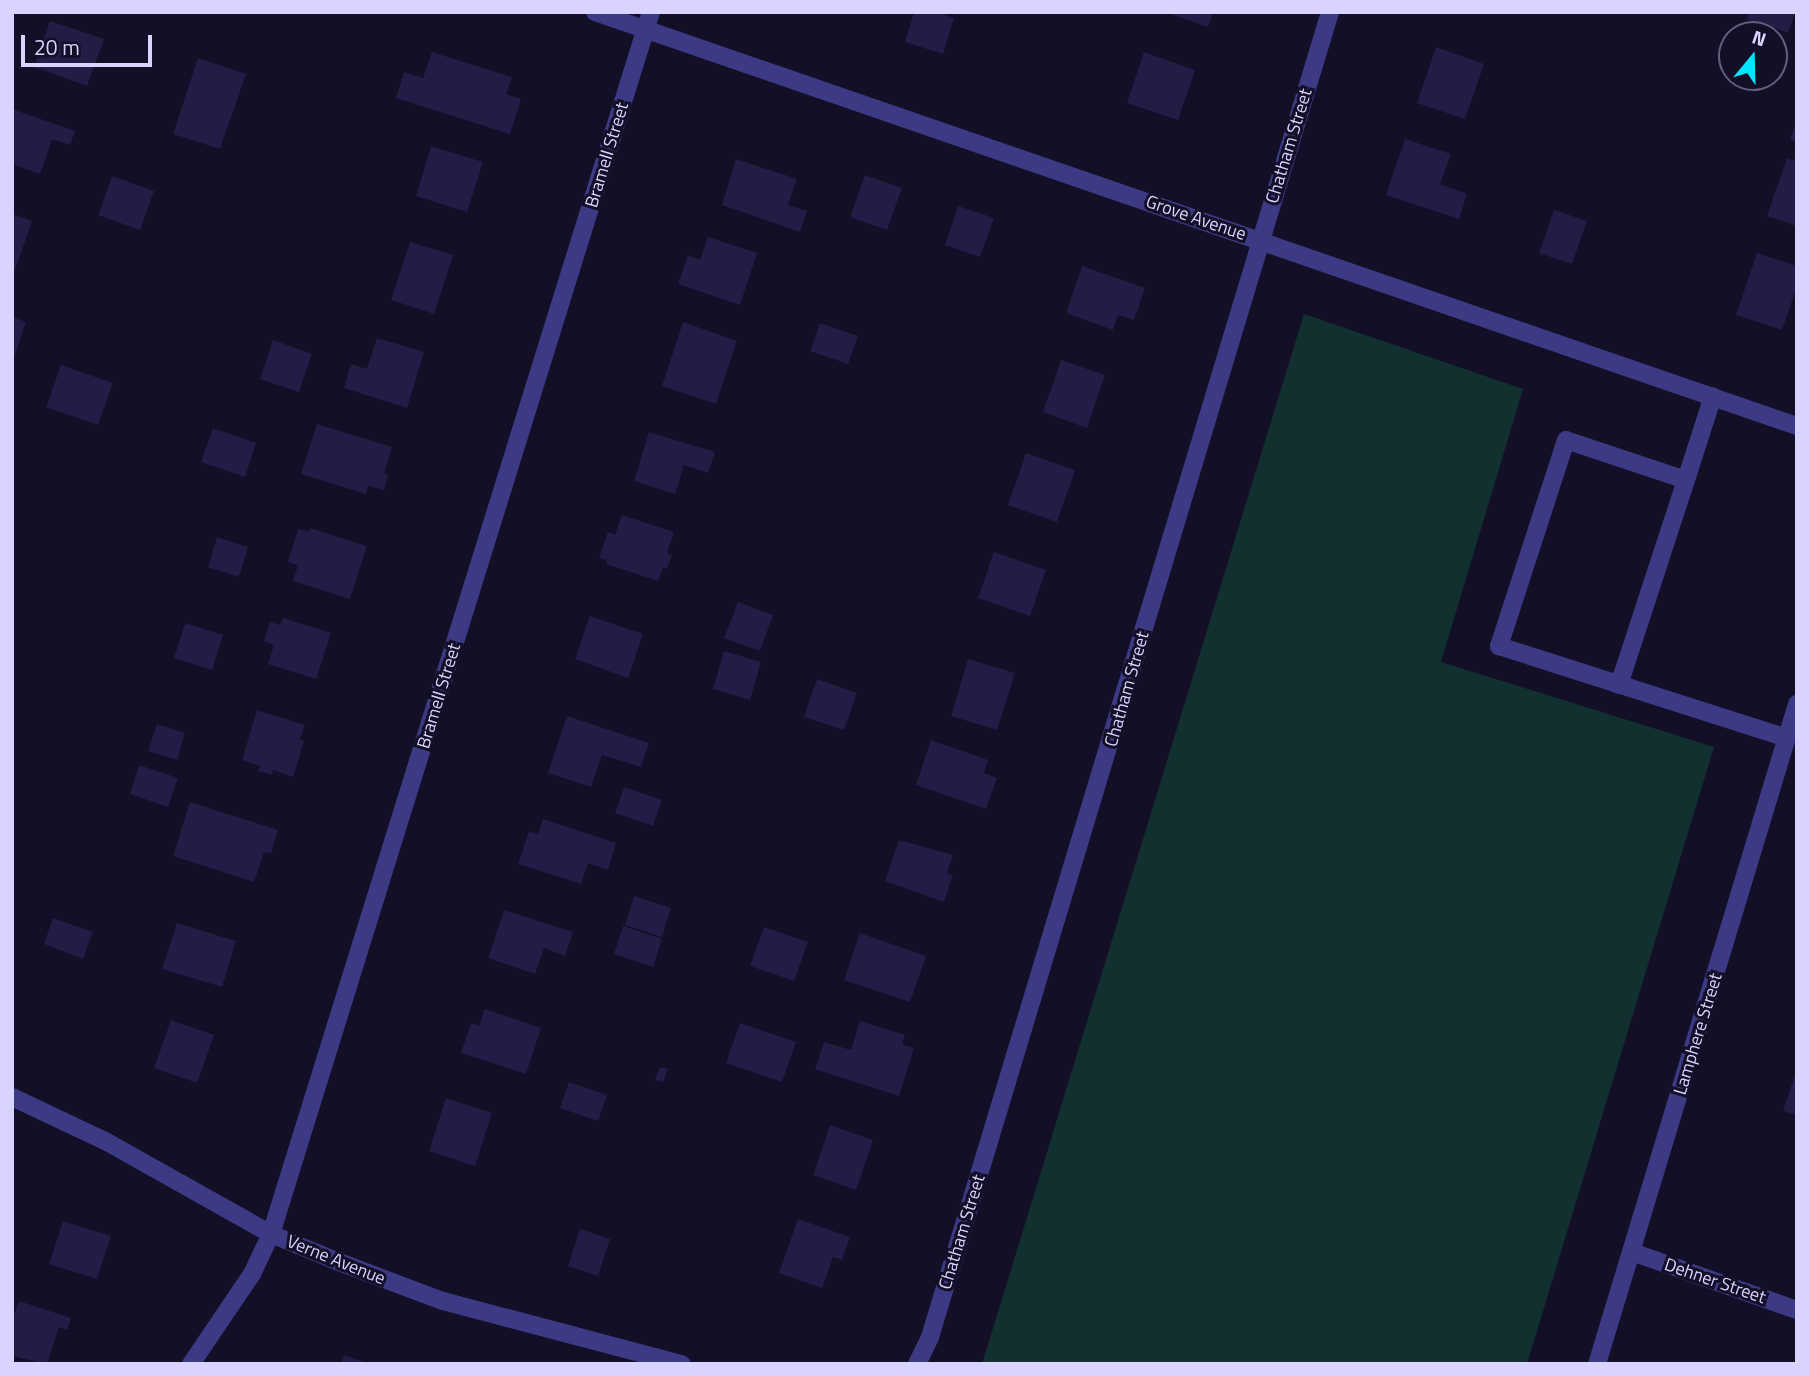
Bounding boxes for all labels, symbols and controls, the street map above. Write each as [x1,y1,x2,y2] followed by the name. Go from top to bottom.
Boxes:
[24,21,156,65] scale bar
[1718,21,1788,91] north arrow
[1748,22,1770,53] text: N
[34,31,80,63] text: 20 m
[1261,86,1317,206] street label: Chatham Street
[581,100,633,210] street label: Bramell Street
[1143,191,1249,245] street label: Grove Avenue
[1100,629,1154,749] street label: Chatham Street
[413,641,465,751] street label: Bramell Street
[1669,970,1727,1098] street label: Lamphere Street
[934,1172,990,1292] street label: Chatham Street
[284,1230,388,1290] street label: Verne Avenue
[1662,1254,1768,1308] street label: Dehner Street

